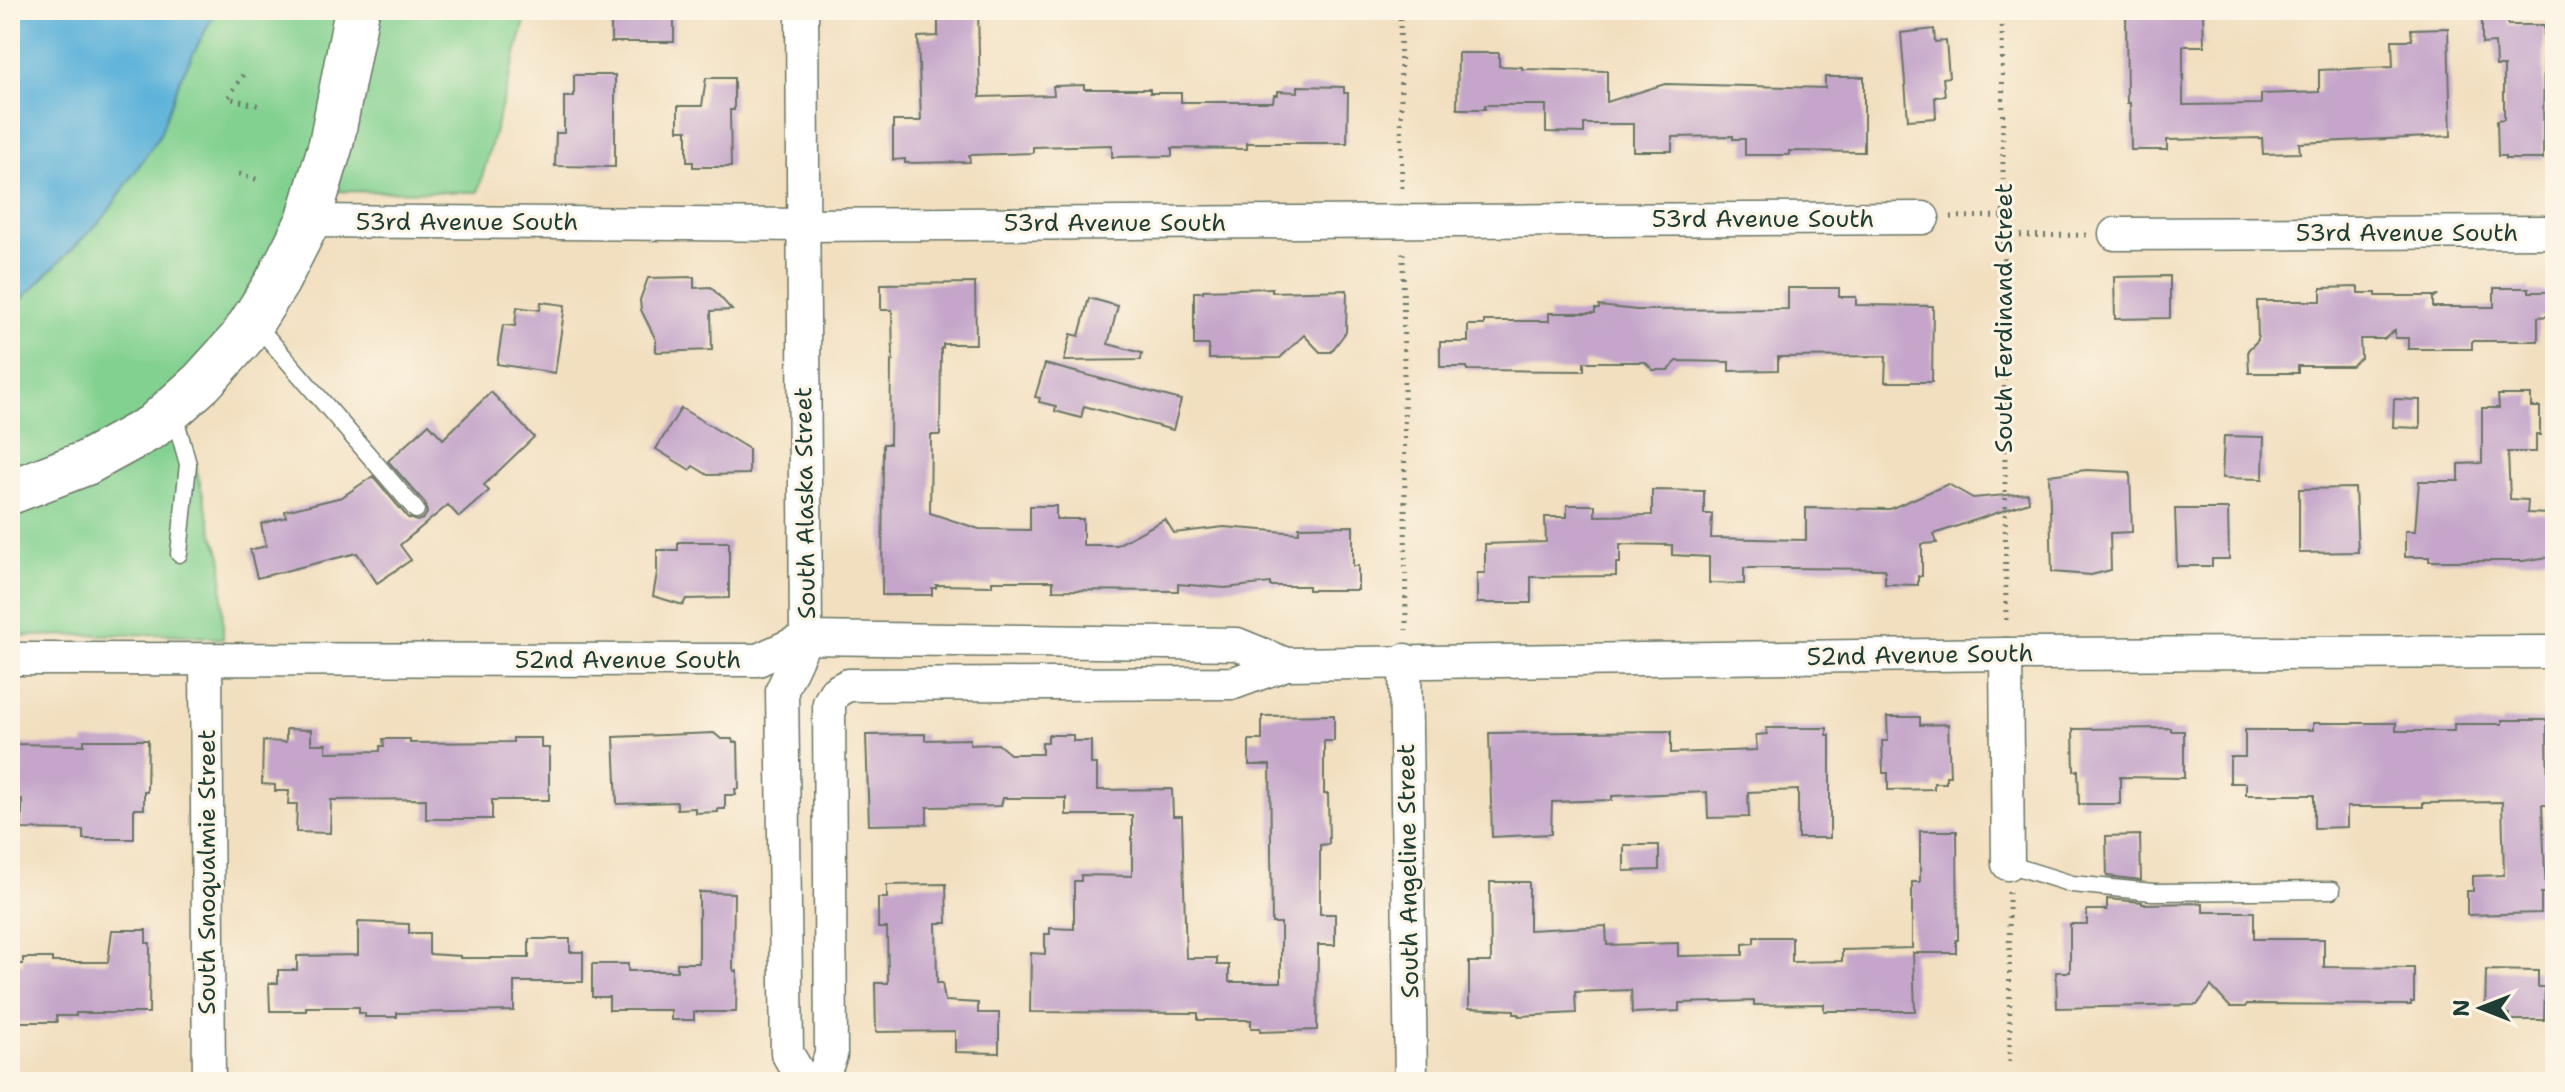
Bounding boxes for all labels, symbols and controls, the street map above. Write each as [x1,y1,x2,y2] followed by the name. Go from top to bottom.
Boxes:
[1988,183,2020,453] street label: South Ferdinand Street
[1652,203,1874,235] street label: 53rd Avenue South
[356,206,578,238] street label: 53rd Avenue South
[1004,207,1226,239] street label: 53rd Avenue South
[2296,217,2518,249] street label: 53rd Avenue South
[787,387,823,619] street label: South Alaska Street
[1806,637,2034,673] street label: 52nd Avenue South
[515,644,741,676] street label: 52nd Avenue South
[191,729,223,1015] street label: South Snoqualmie Street
[1390,743,1426,999] street label: South Angeline Street
[2441,968,2521,1048] north arrow
[2447,999,2476,1017] text: N

